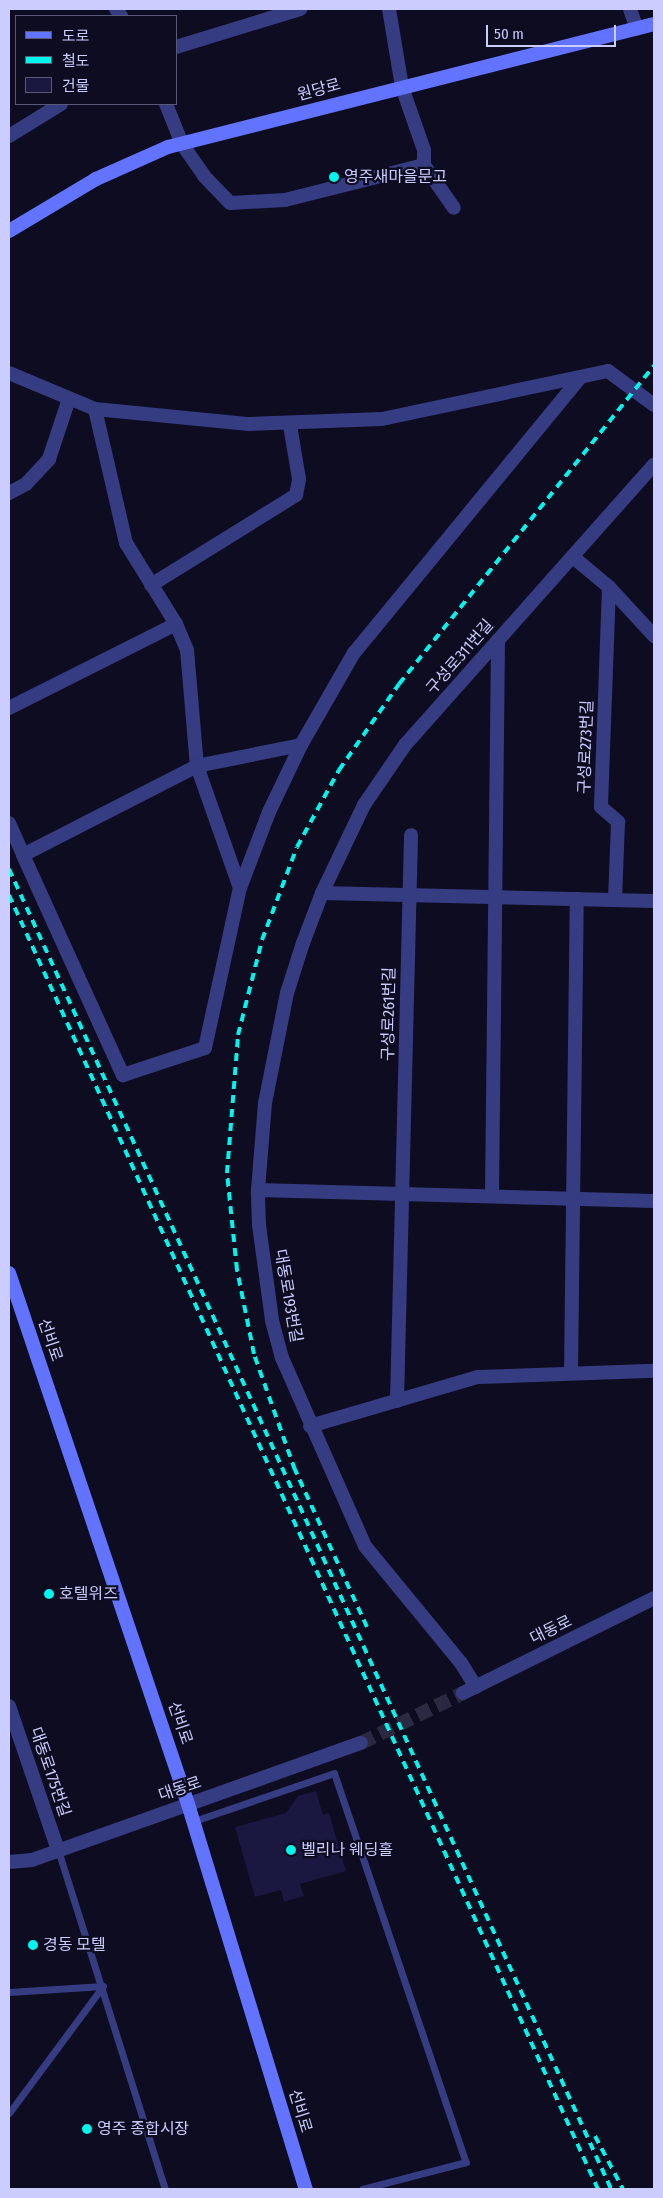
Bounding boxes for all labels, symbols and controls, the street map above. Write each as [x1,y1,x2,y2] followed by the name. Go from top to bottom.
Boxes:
[15,15,178,105] legend
[488,15,618,47] scale bar
[494,25,524,43] text: 50 m
[62,27,90,45] text: 도로
[62,52,90,70] text: 철도
[295,75,343,105] street label: 원당로
[62,77,90,95] text: 건물
[344,167,447,187] place label: 영주새마을문고
[328,171,340,183] marker: 영주새마을문고
[422,616,498,698] street label: 구성로311번길
[575,700,597,794] street label: 구성로273번길
[379,967,399,1061] street label: 구성로261번길
[270,1248,306,1344] street label: 대동로193번길
[34,1316,66,1364] street label: 선비로
[59,1584,118,1604] place label: 호텔위즈
[43,1588,55,1600] marker: 호텔위즈
[527,1612,575,1648] street label: 대동로
[164,1699,196,1747] street label: 선비로
[26,1725,74,1819] street label: 대동로175번길
[156,1773,204,1805] street label: 대동로
[301,1840,393,1860] place label: 벨리나 웨딩홀
[285,1844,297,1856] marker: 벨리나 웨딩홀
[43,1935,106,1955] place label: 경동 모텔
[27,1939,39,1951] marker: 경동 모텔
[284,2087,316,2135] street label: 선비로
[97,2119,189,2139] place label: 영주 종합시장
[81,2123,93,2135] marker: 영주 종합시장

